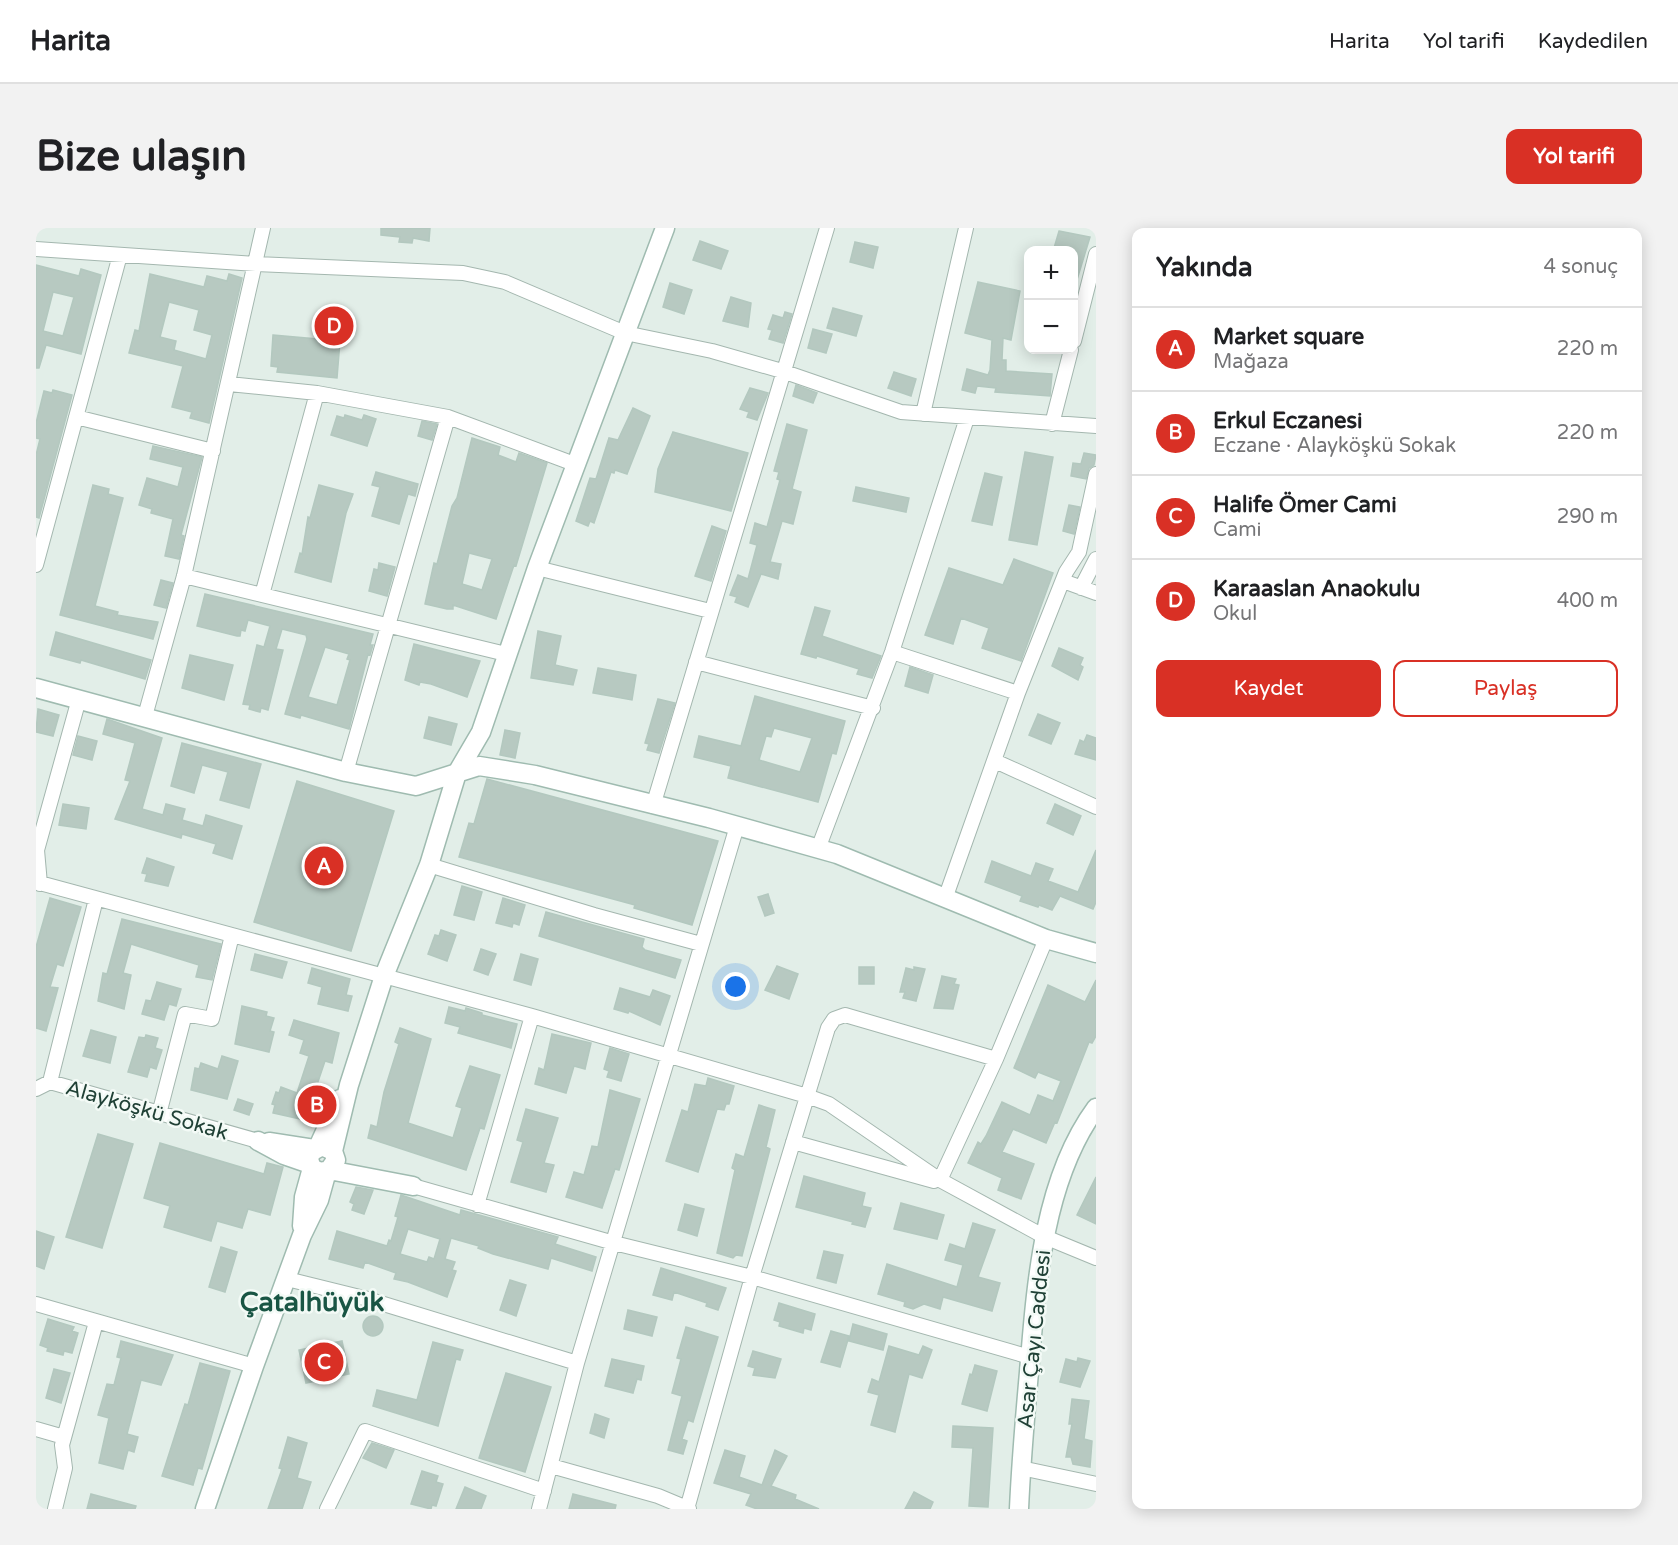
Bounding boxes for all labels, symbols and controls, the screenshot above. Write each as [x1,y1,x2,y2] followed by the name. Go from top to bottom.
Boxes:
[30,24,111,58] text: Harita
[1329,29,1390,54] text: Harita
[1423,29,1505,54] text: Yol tarifi
[1538,29,1648,54] text: Kaydedilen
[1506,129,1642,184] button: Yol tarifi
[36,131,247,182] text: Bize ulaşın
[1024,246,1078,354] map controls
[1024,246,1078,300] button: +
[1156,252,1253,283] text: Yakında
[1544,255,1618,279] text: 4 sonuç
[1024,300,1078,354] button: −
[314,304,354,348] pin: D
[1213,324,1364,350] text: Market square
[1168,337,1183,361] text: A
[1557,337,1618,361] text: 220 m
[1213,350,1289,374] text: Mağaza
[1213,408,1363,434] text: Erkul Eczanesi
[1169,421,1182,445] text: B
[1557,421,1618,445] text: 220 m
[1213,434,1456,458] text: Eczane · Alayköşkü Sokak
[1213,492,1397,518] text: Halife Ömer Cami
[1169,505,1182,529] text: C
[1557,505,1618,529] text: 290 m
[1213,518,1261,542] text: Cami
[1213,576,1420,602] text: Karaaslan Anaokulu
[1168,589,1183,613] text: D
[1557,589,1618,613] text: 400 m
[1213,602,1257,626] text: Okul
[1156,660,1381,717] button: Kaydet
[1393,660,1618,717] button: Paylaş
[304,844,344,888] pin: A
[721,972,750,1001] your location
[63,1075,231,1146] street label: Alayköşkü Sokak
[298,1082,336,1128] pin: B
[1013,1249,1056,1430] street label: Asar Çayı Caddesi
[240,1286,384,1319] district label: Çatalhüyük
[304,1340,344,1384] pin: C

